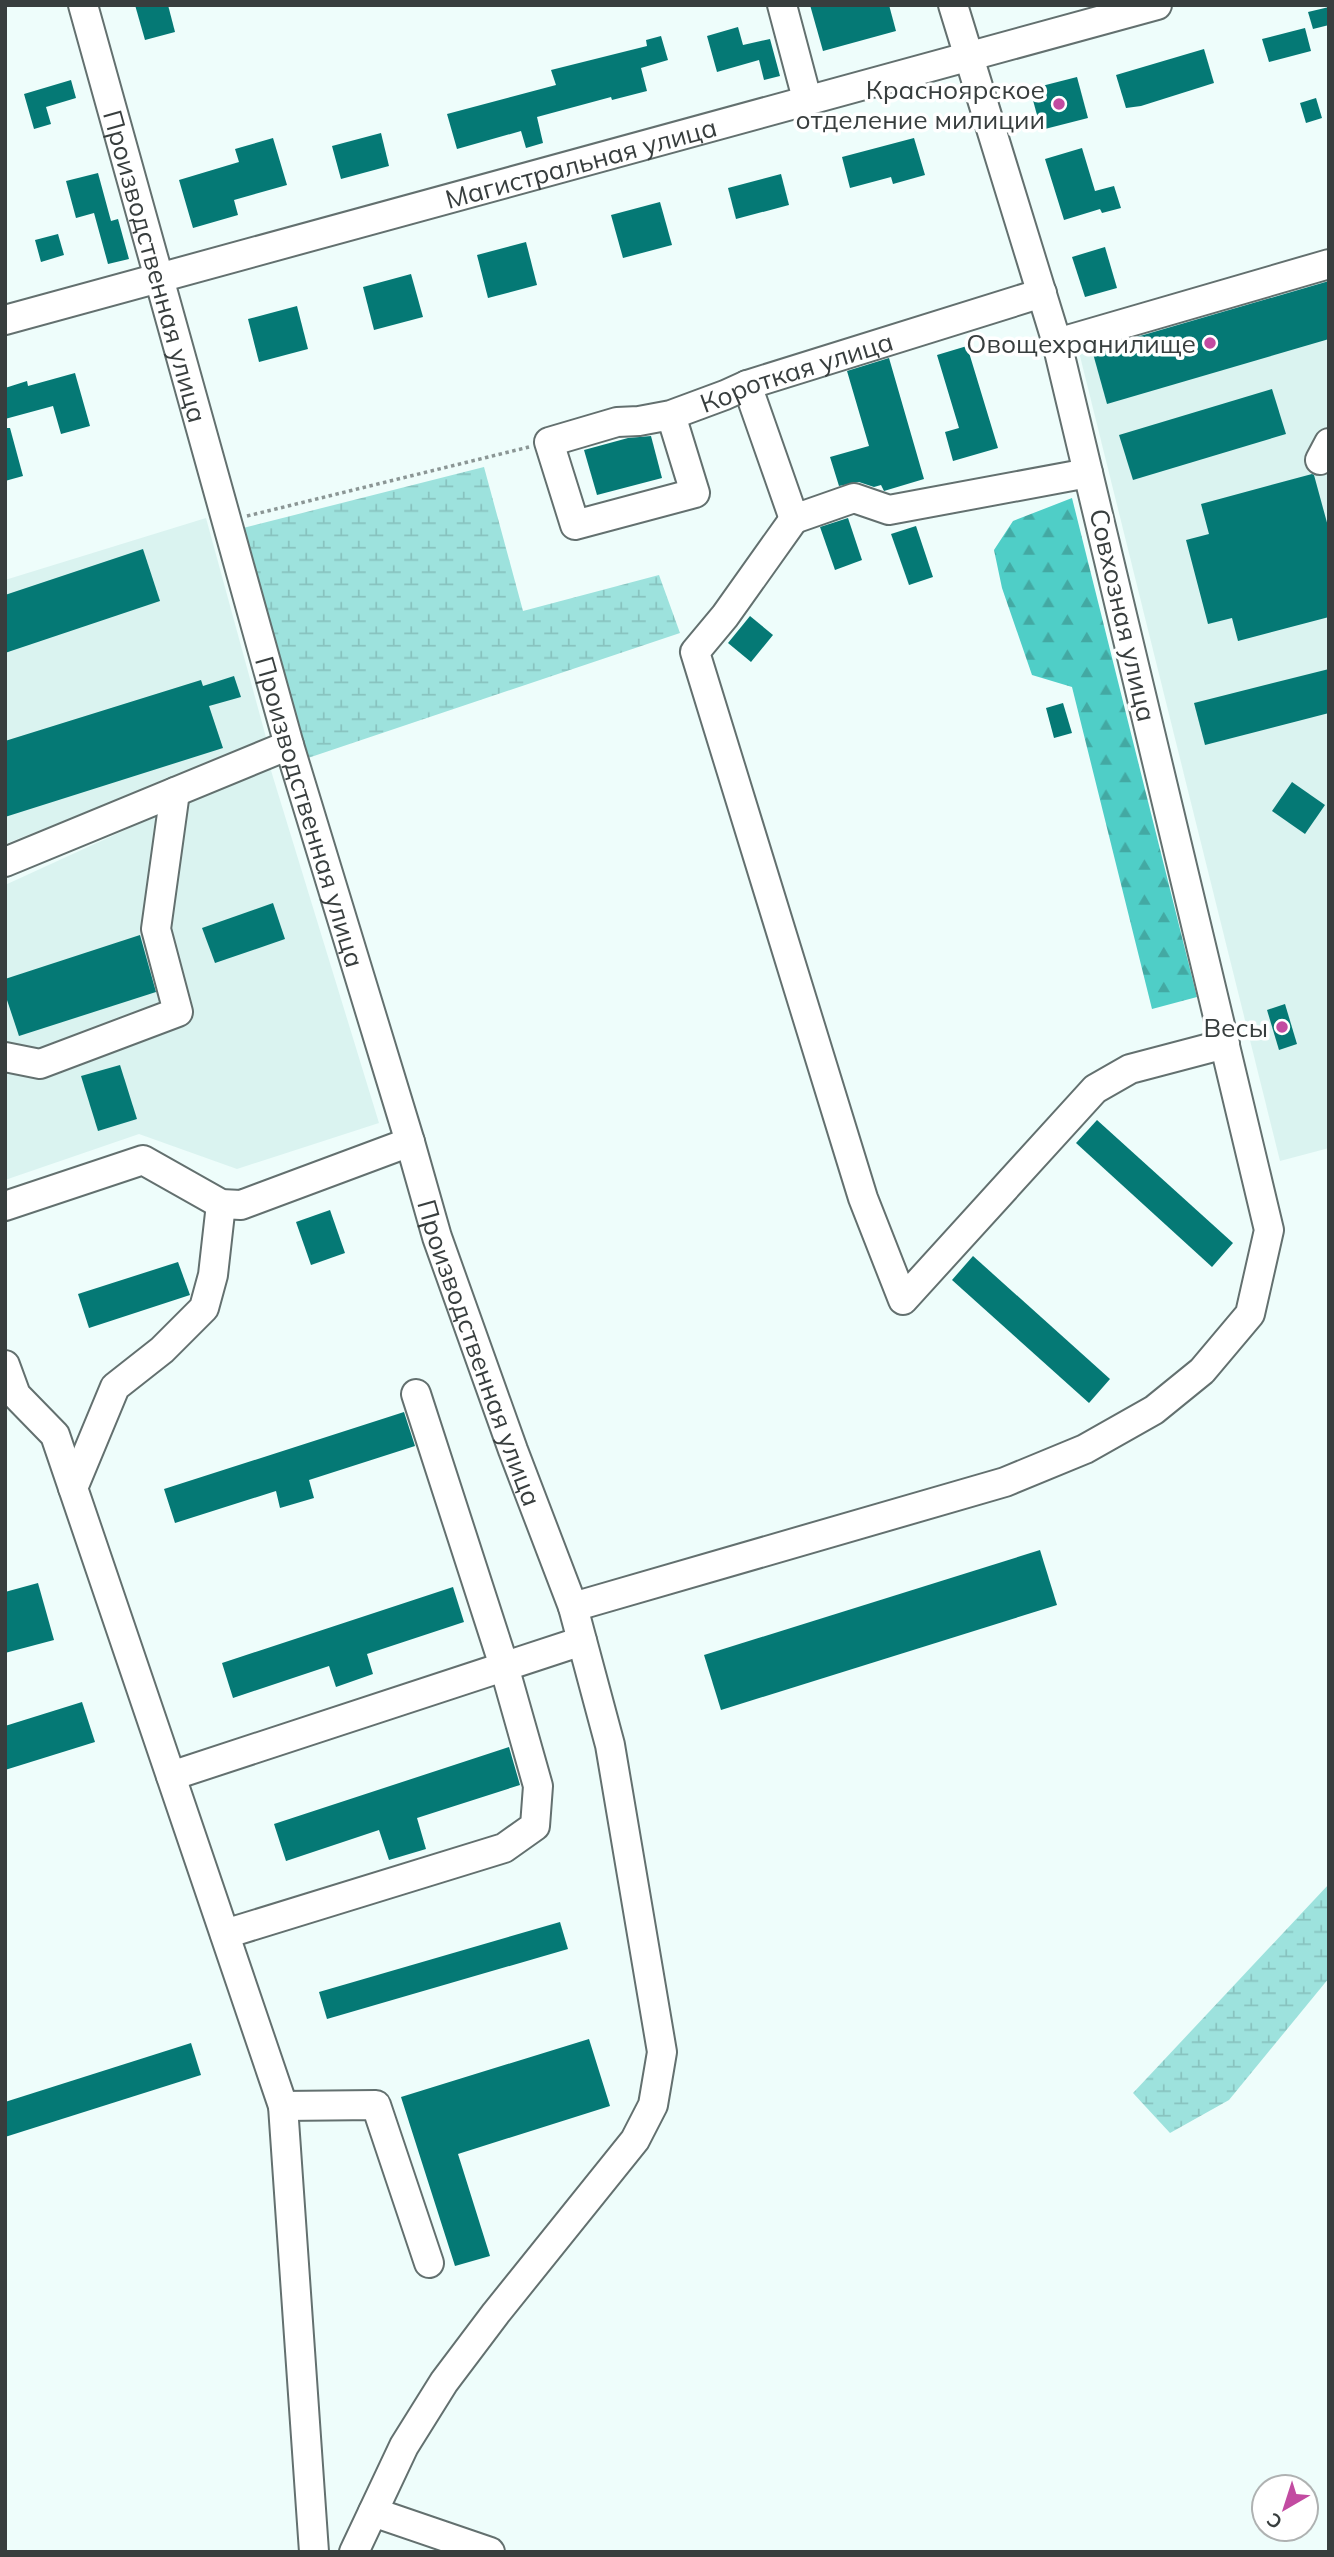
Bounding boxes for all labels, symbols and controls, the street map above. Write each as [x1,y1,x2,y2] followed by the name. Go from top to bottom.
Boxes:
[796,73,1045,136] place label: Красноярское отделение милиции
[1051,96,1067,112] marker: Красноярское отделение милиции
[96,106,215,426] street label: Производственная улица
[442,110,720,215] street label: Магистральная улица
[695,324,897,419] street label: Короткая улица
[966,327,1196,360] place label: Овощехранилище
[1202,335,1218,351] marker: Овощехранилище
[1082,505,1164,725] street label: Совхозная улица
[249,652,372,971] street label: Производственная улица
[1203,1011,1268,1044] place label: Весы
[1274,1019,1290,1035] marker: Весы
[411,1196,549,1510] street label: Производственная улица
[1250,2473,1320,2543] north arrow
[1262,2508,1287,2535] text: С

